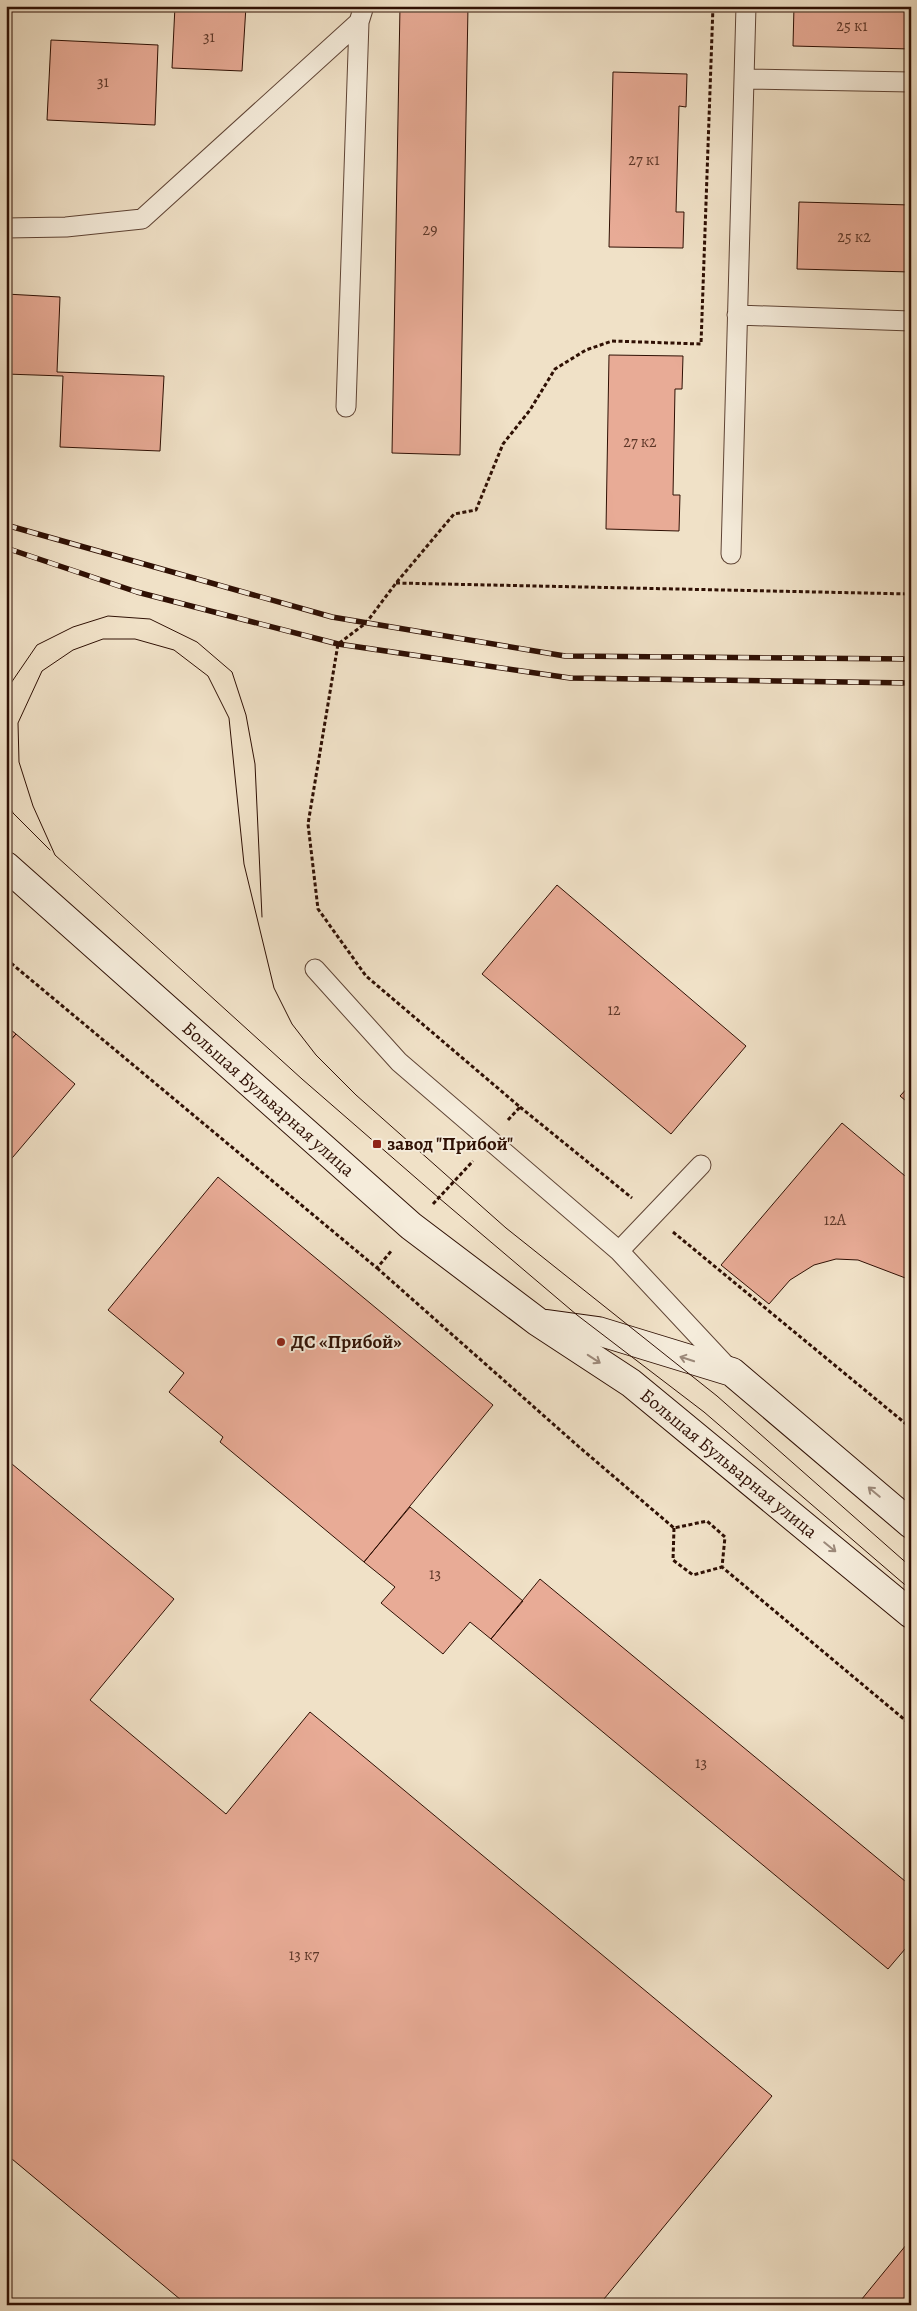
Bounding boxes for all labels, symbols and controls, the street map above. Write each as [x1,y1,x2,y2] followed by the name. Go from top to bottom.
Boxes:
[836,15,868,37] house number: 25 к1
[203,26,216,48] house number: 31
[97,71,110,93] house number: 31
[628,149,660,171] house number: 27 к1
[423,219,437,241] house number: 29
[837,226,871,248] house number: 25 к2
[623,431,657,453] house number: 27 к2
[607,999,621,1021] house number: 12
[176,1015,360,1183] street label: Большая Бульварная улица
[387,1131,513,1157] place label: завод "Прибой"
[371,1138,383,1150] marker: завод "Прибой"
[824,1209,847,1231] house number: 12А
[291,1329,402,1355] place label: ДC «Прибой»
[275,1336,287,1348] marker: ДC «Прибой»
[587,1353,601,1364] one-way arrow
[680,1353,696,1363] one-way arrow
[635,1383,823,1545] street label: Большая Бульварная улица
[867,1486,880,1498] one-way arrow
[824,1541,837,1552] one-way arrow
[429,1563,441,1585] house number: 13
[695,1752,707,1774] house number: 13
[289,1944,319,1966] house number: 13 к7

